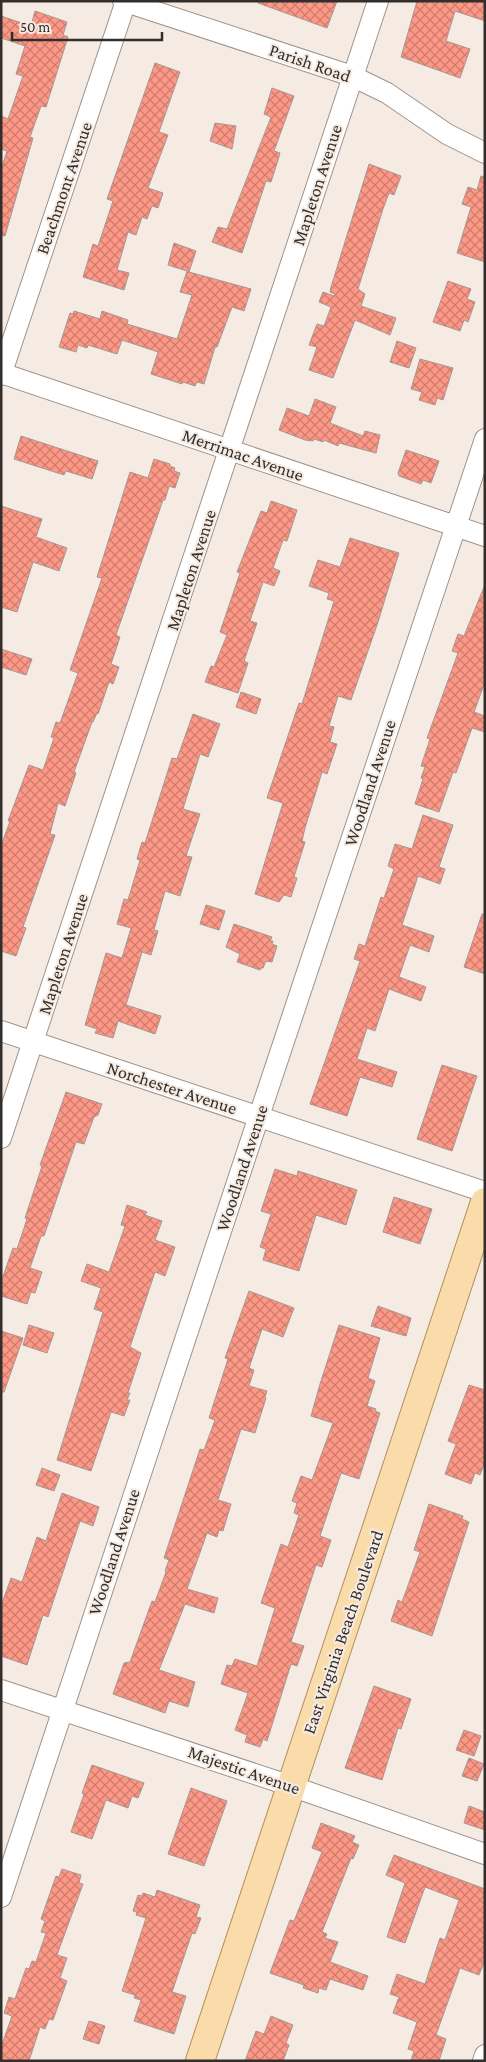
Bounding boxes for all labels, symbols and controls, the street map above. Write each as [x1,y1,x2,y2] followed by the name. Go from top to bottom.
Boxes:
[12,10,162,42] scale bar
[20,19,50,35] text: 50 m
[267,40,354,86] street label: Parish Road
[32,119,96,257] street label: Beachmont Avenue
[288,122,346,248] street label: Mapleton Avenue
[180,425,306,485] street label: Merrimac Avenue
[162,507,220,633] street label: Mapleton Avenue
[340,717,400,849] street label: Woodland Avenue
[34,891,92,1017] street label: Mapleton Avenue
[105,1058,239,1118] street label: Norchester Avenue
[212,1102,272,1234] street label: Woodland Avenue
[84,1486,144,1618] street label: Woodland Avenue
[299,1527,387,1737] street label: East Virginia Beach Boulevard
[185,1741,303,1799] street label: Majestic Avenue

